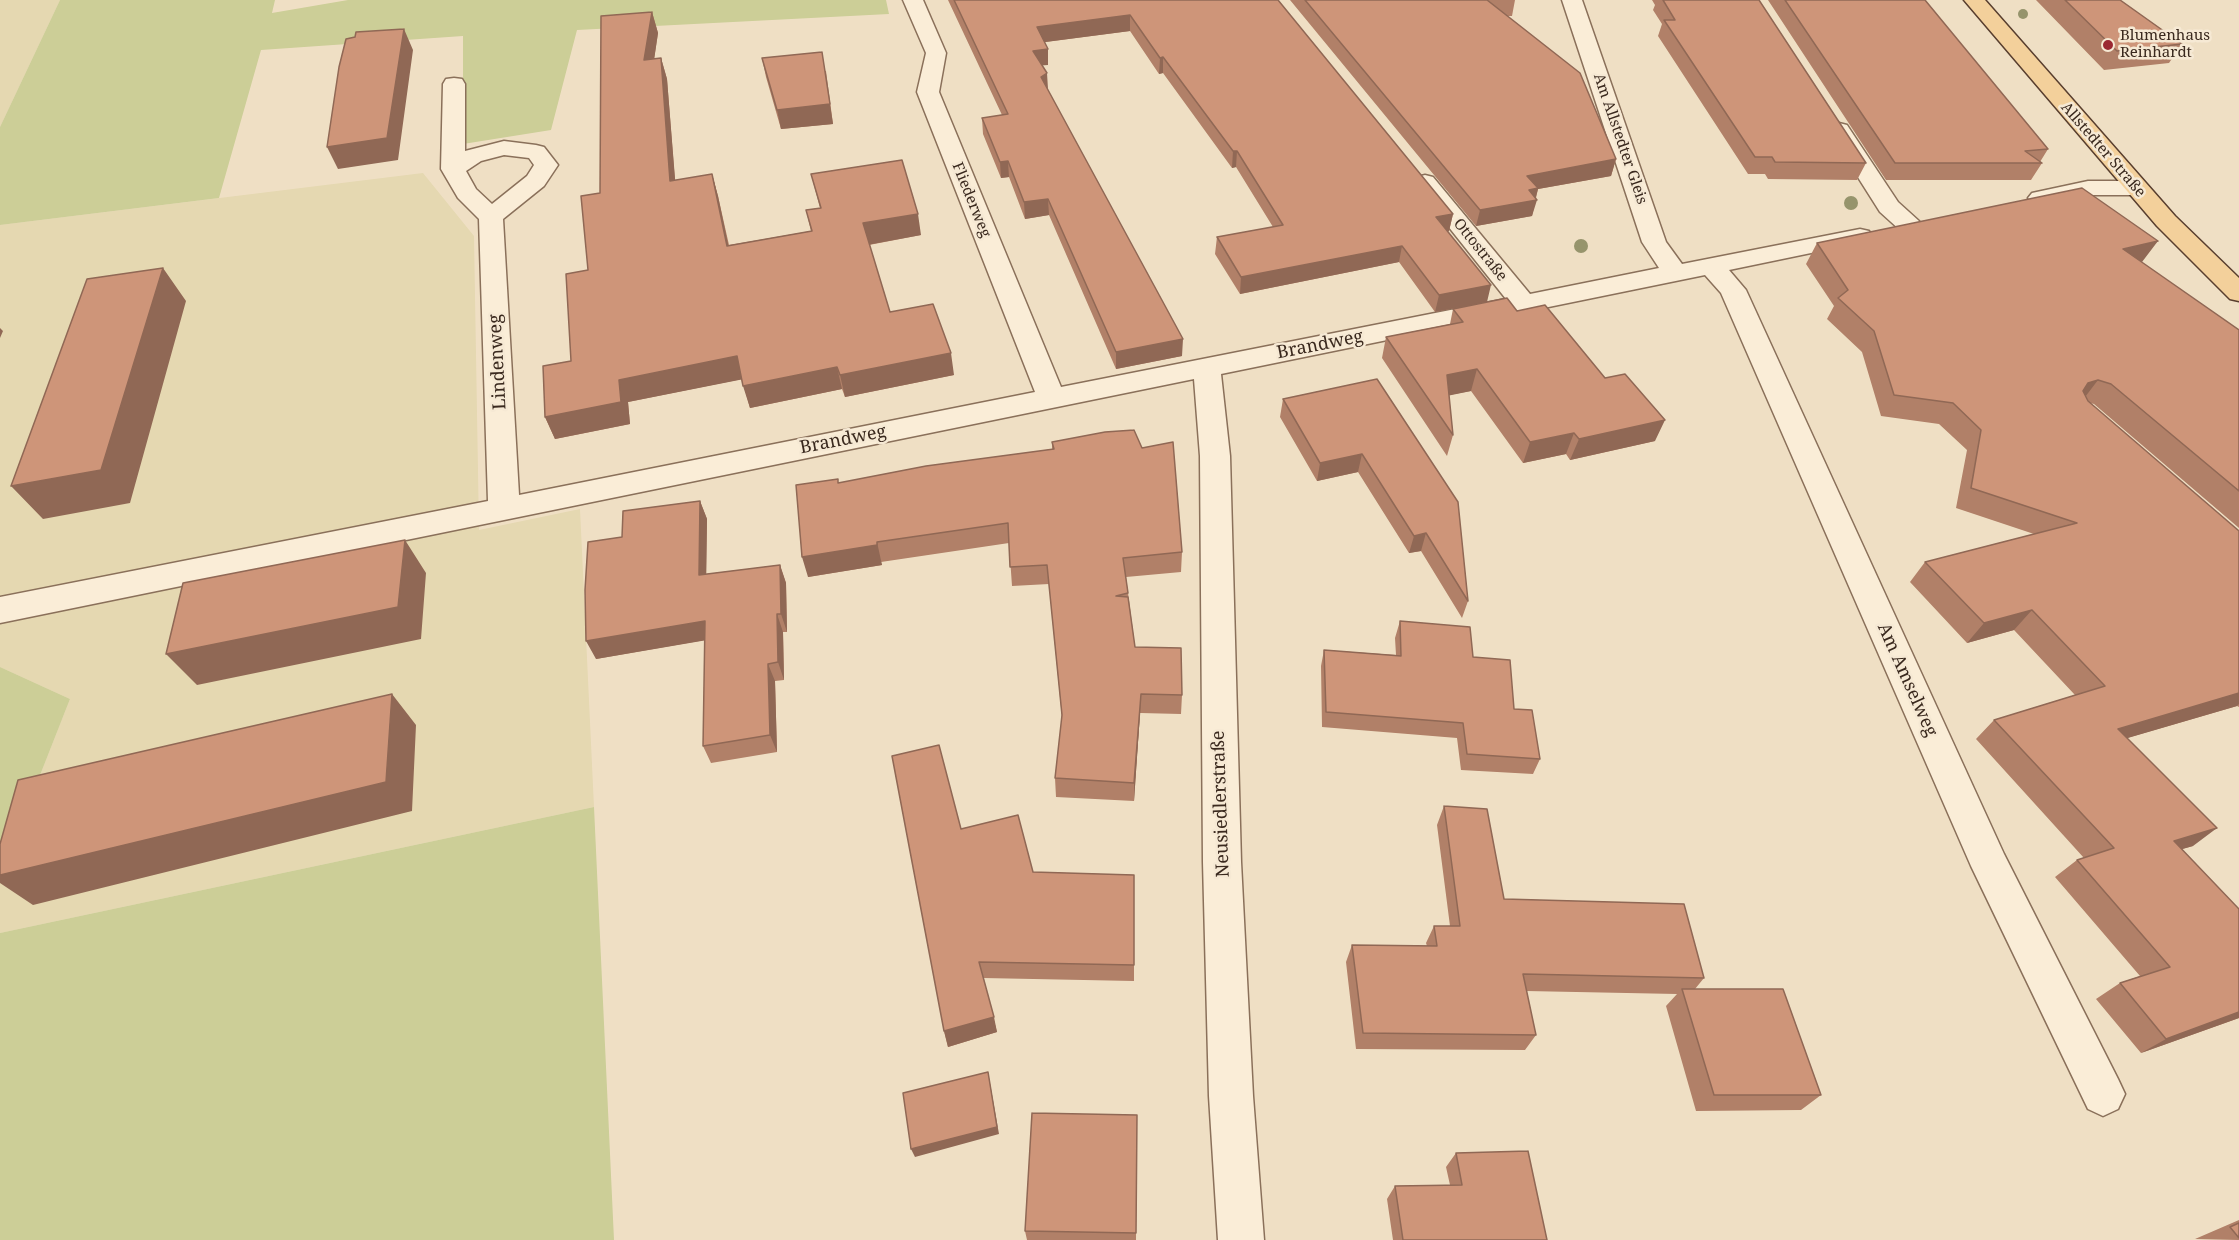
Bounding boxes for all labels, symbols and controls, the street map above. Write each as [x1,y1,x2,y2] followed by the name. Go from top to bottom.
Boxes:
[2120,27,2210,62] place label: Blumenhaus Reinhardt
[2101,38,2115,52] marker: Blumenhaus Reinhardt
[1589,71,1651,207] street label: Am Allstedter Gleis
[2057,99,2149,201] street label: Allstedter Straße
[948,160,994,240] street label: Fliederweg
[1449,215,1511,285] street label: Ottostraße
[485,314,511,410] street label: Lindenweg
[1275,326,1365,364] street label: Brandweg
[798,421,888,459] street label: Brandweg
[1872,620,1942,740] street label: Am Amselweg
[1208,730,1234,878] street label: Neusiedlerstraße

